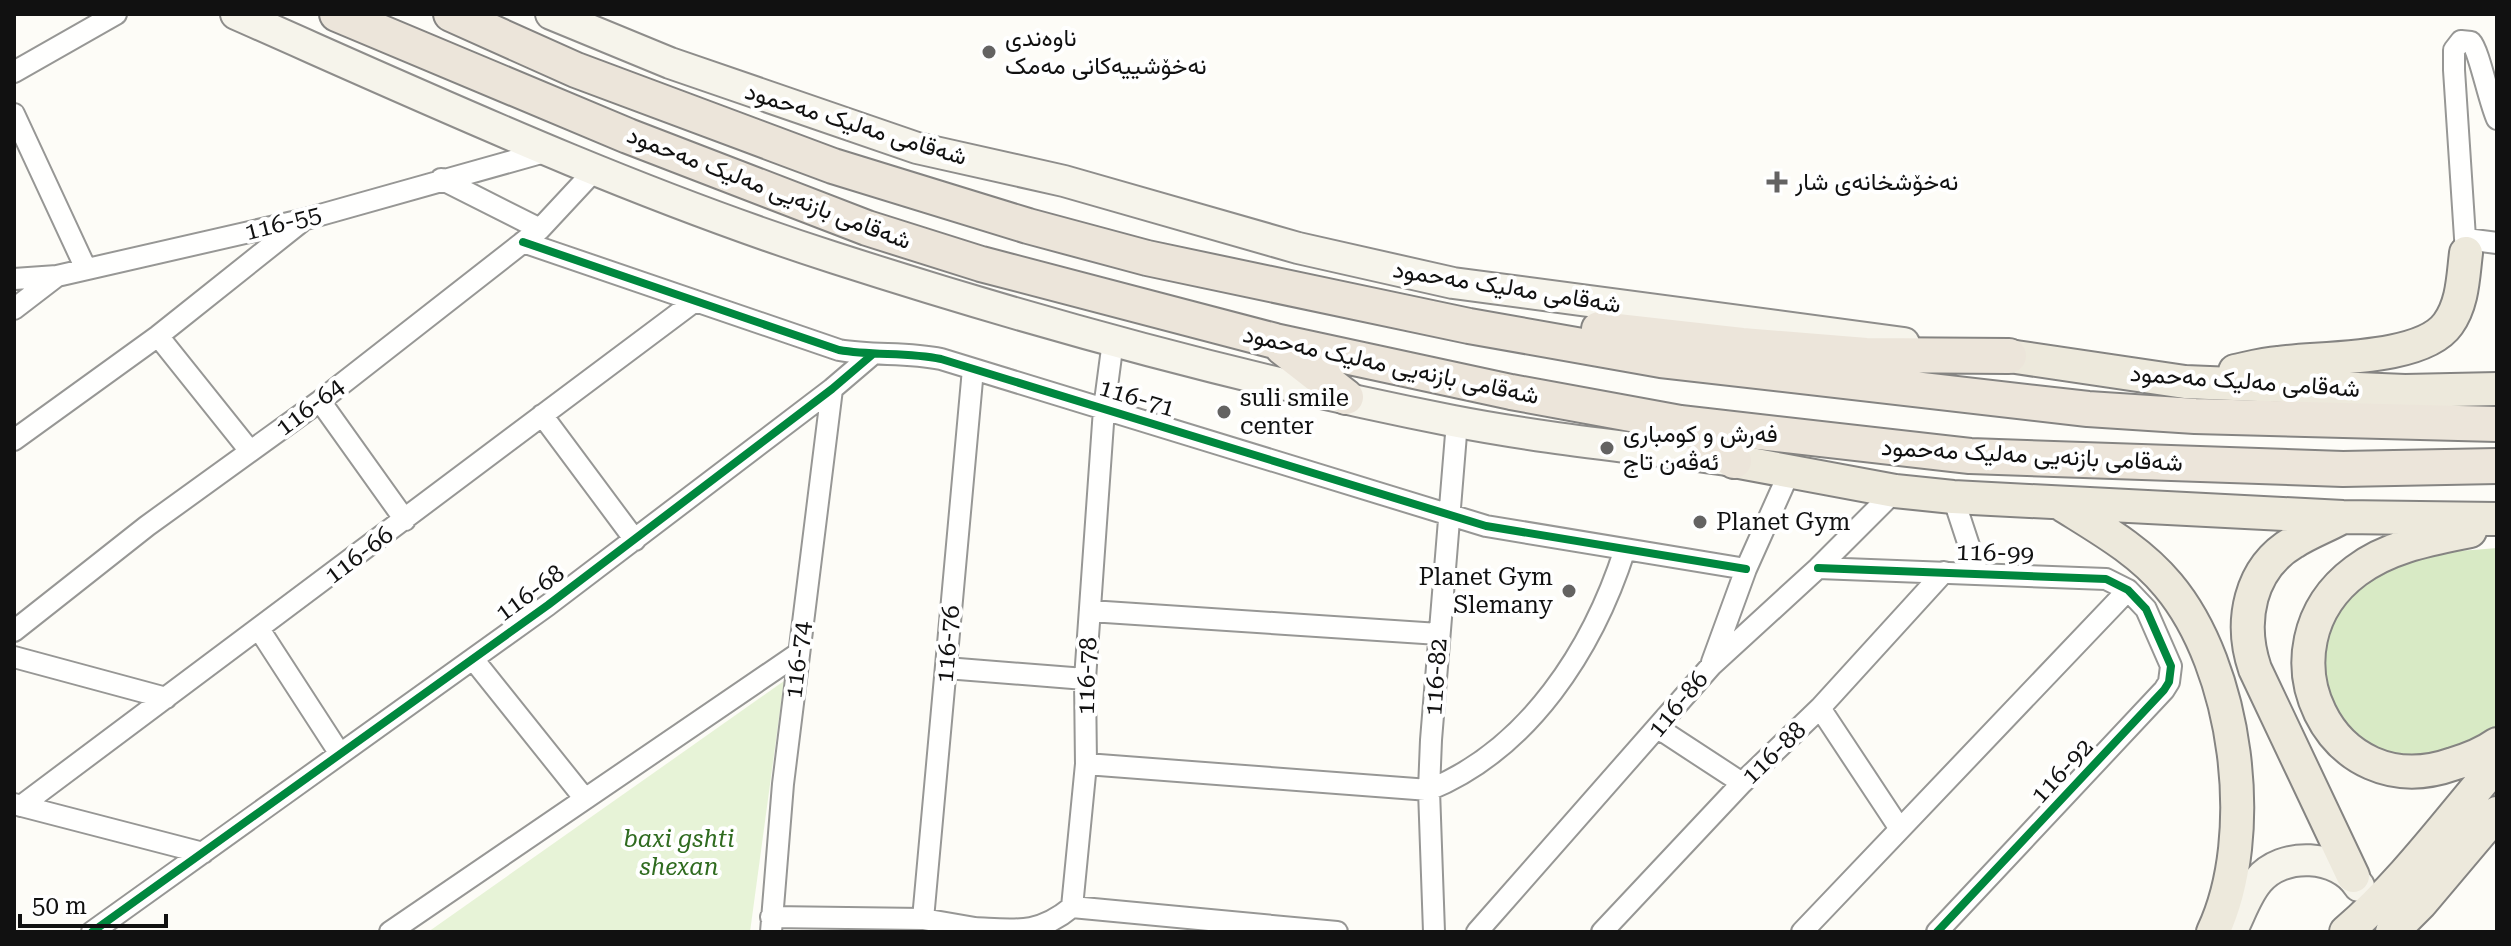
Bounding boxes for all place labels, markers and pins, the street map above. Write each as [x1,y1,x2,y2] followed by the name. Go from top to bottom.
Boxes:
[1005,24,1207,81] place label: ناوەندی نەخۆشییەکانی مەمک
[980,43,998,61] marker: ناوەندی نەخۆشییەکانی مەمک
[1794,168,1958,197] place label: نەخۆشخانەی شار
[1766,171,1788,193] marker: نەخۆشخانەی شار
[1240,384,1349,440] place label: suli smile center
[1215,403,1233,421] marker: suli smile center
[1623,420,1778,478] place label: فەرش و کومباری ئەڤەن تاج
[1598,439,1616,457] marker: فەرش و کومباری ئەڤەن تاج
[1716,508,1851,536] place label: Planet Gym
[1691,513,1709,531] marker: Planet Gym
[1419,563,1554,619] place label: Planet Gym Slemany
[1560,582,1578,600] marker: Planet Gym Slemany

